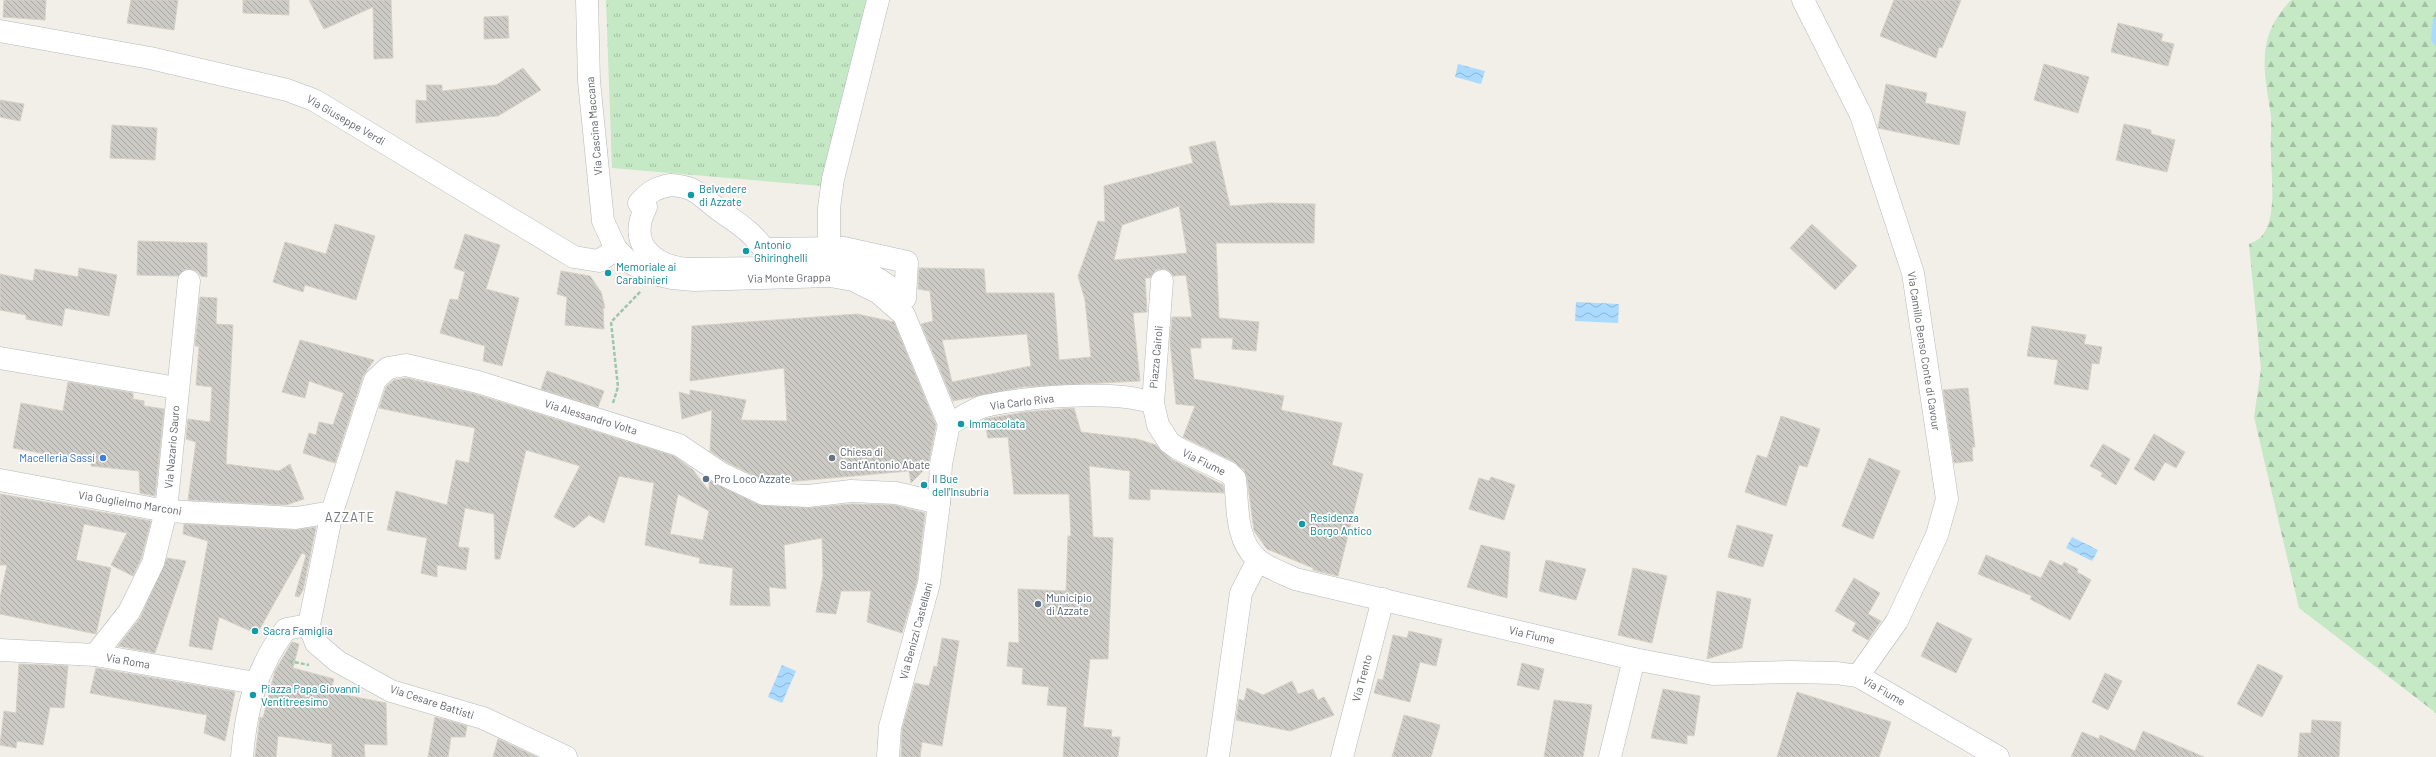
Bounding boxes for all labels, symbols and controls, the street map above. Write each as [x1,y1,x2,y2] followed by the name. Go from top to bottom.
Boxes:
[583,76,604,176] street label: Via Cascina Maccana
[305,92,388,147] street label: Via Giuseppe Verdi
[699,182,747,208] place label: Belvedere di Azzate
[686,190,696,200] marker: Belvedere di Azzate
[754,238,808,264] place label: Antonio Ghiringhelli
[741,246,751,256] marker: Antonio Ghiringhelli
[616,260,676,286] place label: Memoriale ai Carabinieri
[603,268,613,278] marker: Memoriale ai Carabinieri
[747,270,831,285] street label: Via Monte Grappa
[1905,270,1944,432] street label: Via Camillo Benso Conte di Cavour
[1146,325,1165,389] street label: Piazza Cairoli
[989,391,1055,412] street label: Via Carlo Riva
[543,396,639,437] street label: Via Alessandro Volta
[161,405,182,489] street label: Via Nazario Sauro
[969,417,1025,430] place label: Immacolata
[956,419,966,429] marker: Immacolata
[840,445,930,471] place label: Chiesa di Sant'Antonio Abate
[1180,445,1228,478] street label: Via Fiume
[19,451,95,464] place label: Macelleria Sassi
[98,453,108,463] marker: Macelleria Sassi
[827,453,837,463] marker: Chiesa di Sant'Antonio Abate
[714,472,791,485] place label: Pro Loco Azzate
[932,472,989,498] place label: Il Bue dell'Insubria
[701,474,711,484] marker: Pro Loco Azzate
[919,480,929,490] marker: Il Bue dell'Insubria
[77,488,183,517] street label: Via Guglielmo Marconi
[325,509,375,525] district label: AZZATE
[1310,511,1372,537] place label: Residenza Borgo Antico
[1297,519,1307,529] marker: Residenza Borgo Antico
[896,581,935,681] street label: Via Benizzi Castellani
[1046,591,1092,617] place label: Municipio di Azzate
[1033,599,1043,609] marker: Municipio di Azzate
[1508,623,1557,646] street label: Via Fiume
[263,624,333,637] place label: Sacra Famiglia
[250,626,260,636] marker: Sacra Famiglia
[105,650,151,671] street label: Via Roma
[1349,653,1374,703] street label: Via Trento
[1861,673,1908,708] street label: Via Fiume
[261,682,360,708] place label: Piazza Papa Giovanni Ventitreesimo
[388,682,476,721] street label: Via Cesare Battisti
[248,690,258,700] marker: Piazza Papa Giovanni Ventitreesimo

